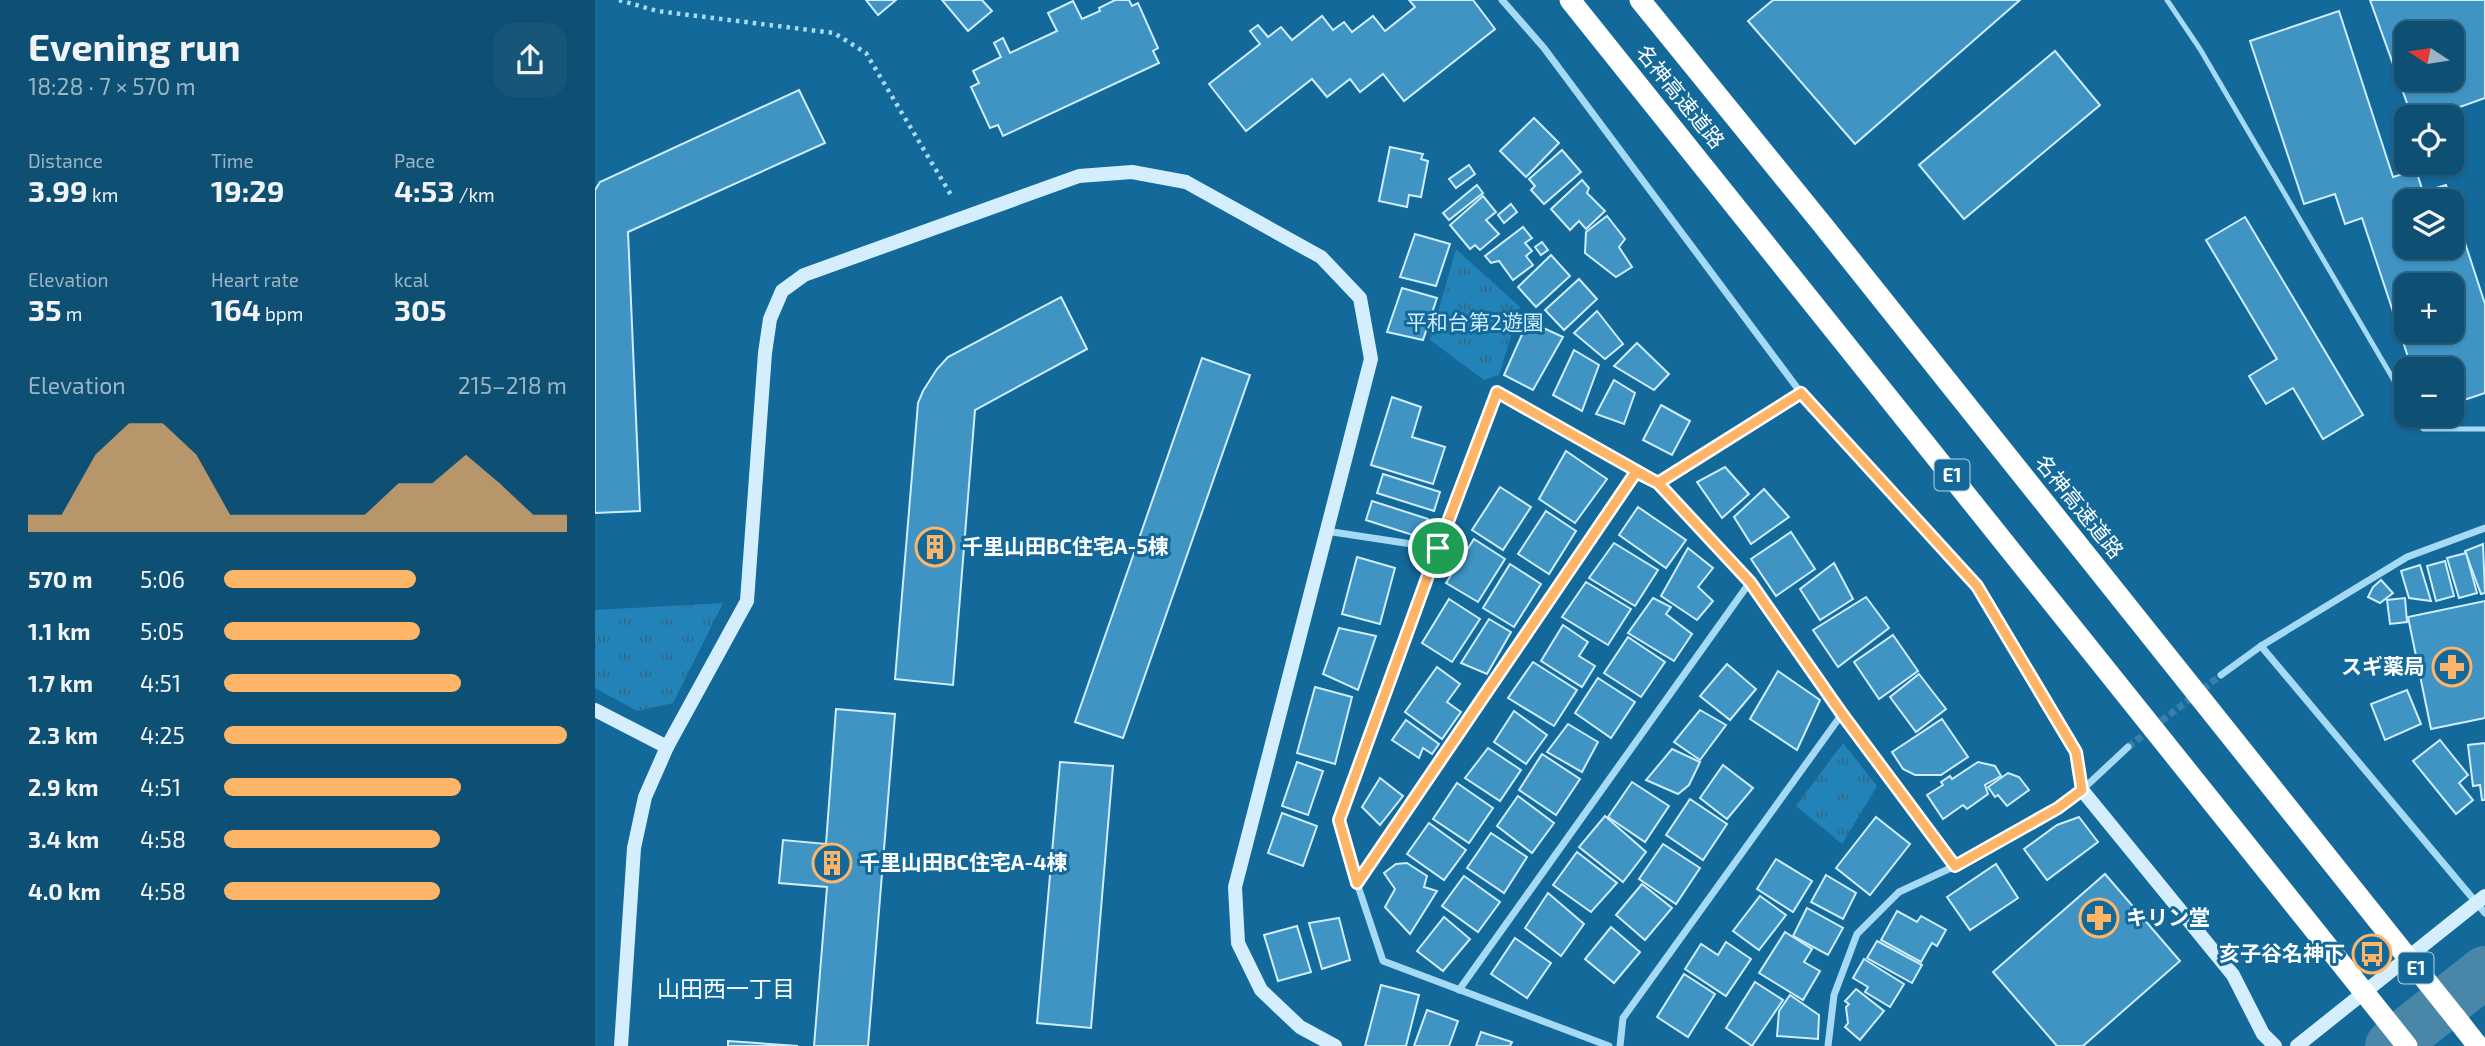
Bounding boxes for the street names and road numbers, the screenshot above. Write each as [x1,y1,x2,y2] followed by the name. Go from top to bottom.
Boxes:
[1632,39,1731,153] street label: 名神高速道路
[2031,449,2130,563] street label: 名神高速道路
[1935,460,1969,490] road number: E1
[2399,952,2434,984] road number: E1

